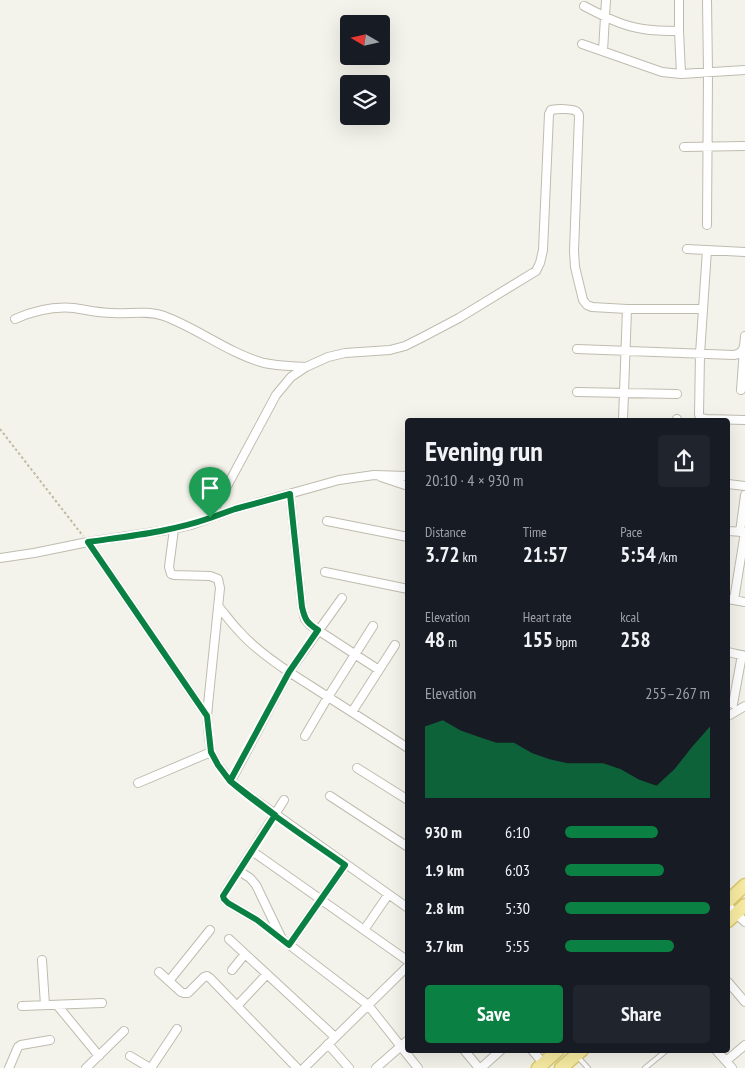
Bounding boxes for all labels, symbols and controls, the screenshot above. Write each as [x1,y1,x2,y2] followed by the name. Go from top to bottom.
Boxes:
[340,15,390,65] north arrow
[340,15,390,125] map controls
[340,75,390,125] button: layers
[425,432,543,469] text: Evening run
[658,435,710,487] button: share
[189,467,231,518] pin
[425,470,523,490] text: 20:10 · 4 × 930 m
[196,474,224,502] icon: arrive
[425,523,466,541] text: Distance
[523,523,547,541] text: Time
[620,523,642,541] text: Pace
[425,541,460,568] text: 3.72
[523,541,568,568] text: 21:57
[620,541,656,568] text: 5:54
[460,548,477,566] text: km
[656,548,677,566] text: /km
[425,608,470,626] text: Elevation
[523,608,572,626] text: Heart rate
[620,608,639,626] text: kcal
[425,626,445,653] text: 48
[523,626,553,653] text: 155
[620,626,650,653] text: 258
[445,633,457,651] text: m
[553,633,577,651] text: bpm
[425,683,476,703] text: Elevation
[645,683,710,703] text: 255–267 m
[425,822,462,842] text: 930 m
[505,822,530,842] text: 6:10
[425,860,464,880] text: 1.9 km
[505,860,530,880] text: 6:03
[425,898,464,918] text: 2.8 km
[505,898,530,918] text: 5:30
[425,936,463,956] text: 3.7 km
[505,936,530,956] text: 5:55
[425,985,563,1043] button: Save
[573,985,710,1043] button: Share

